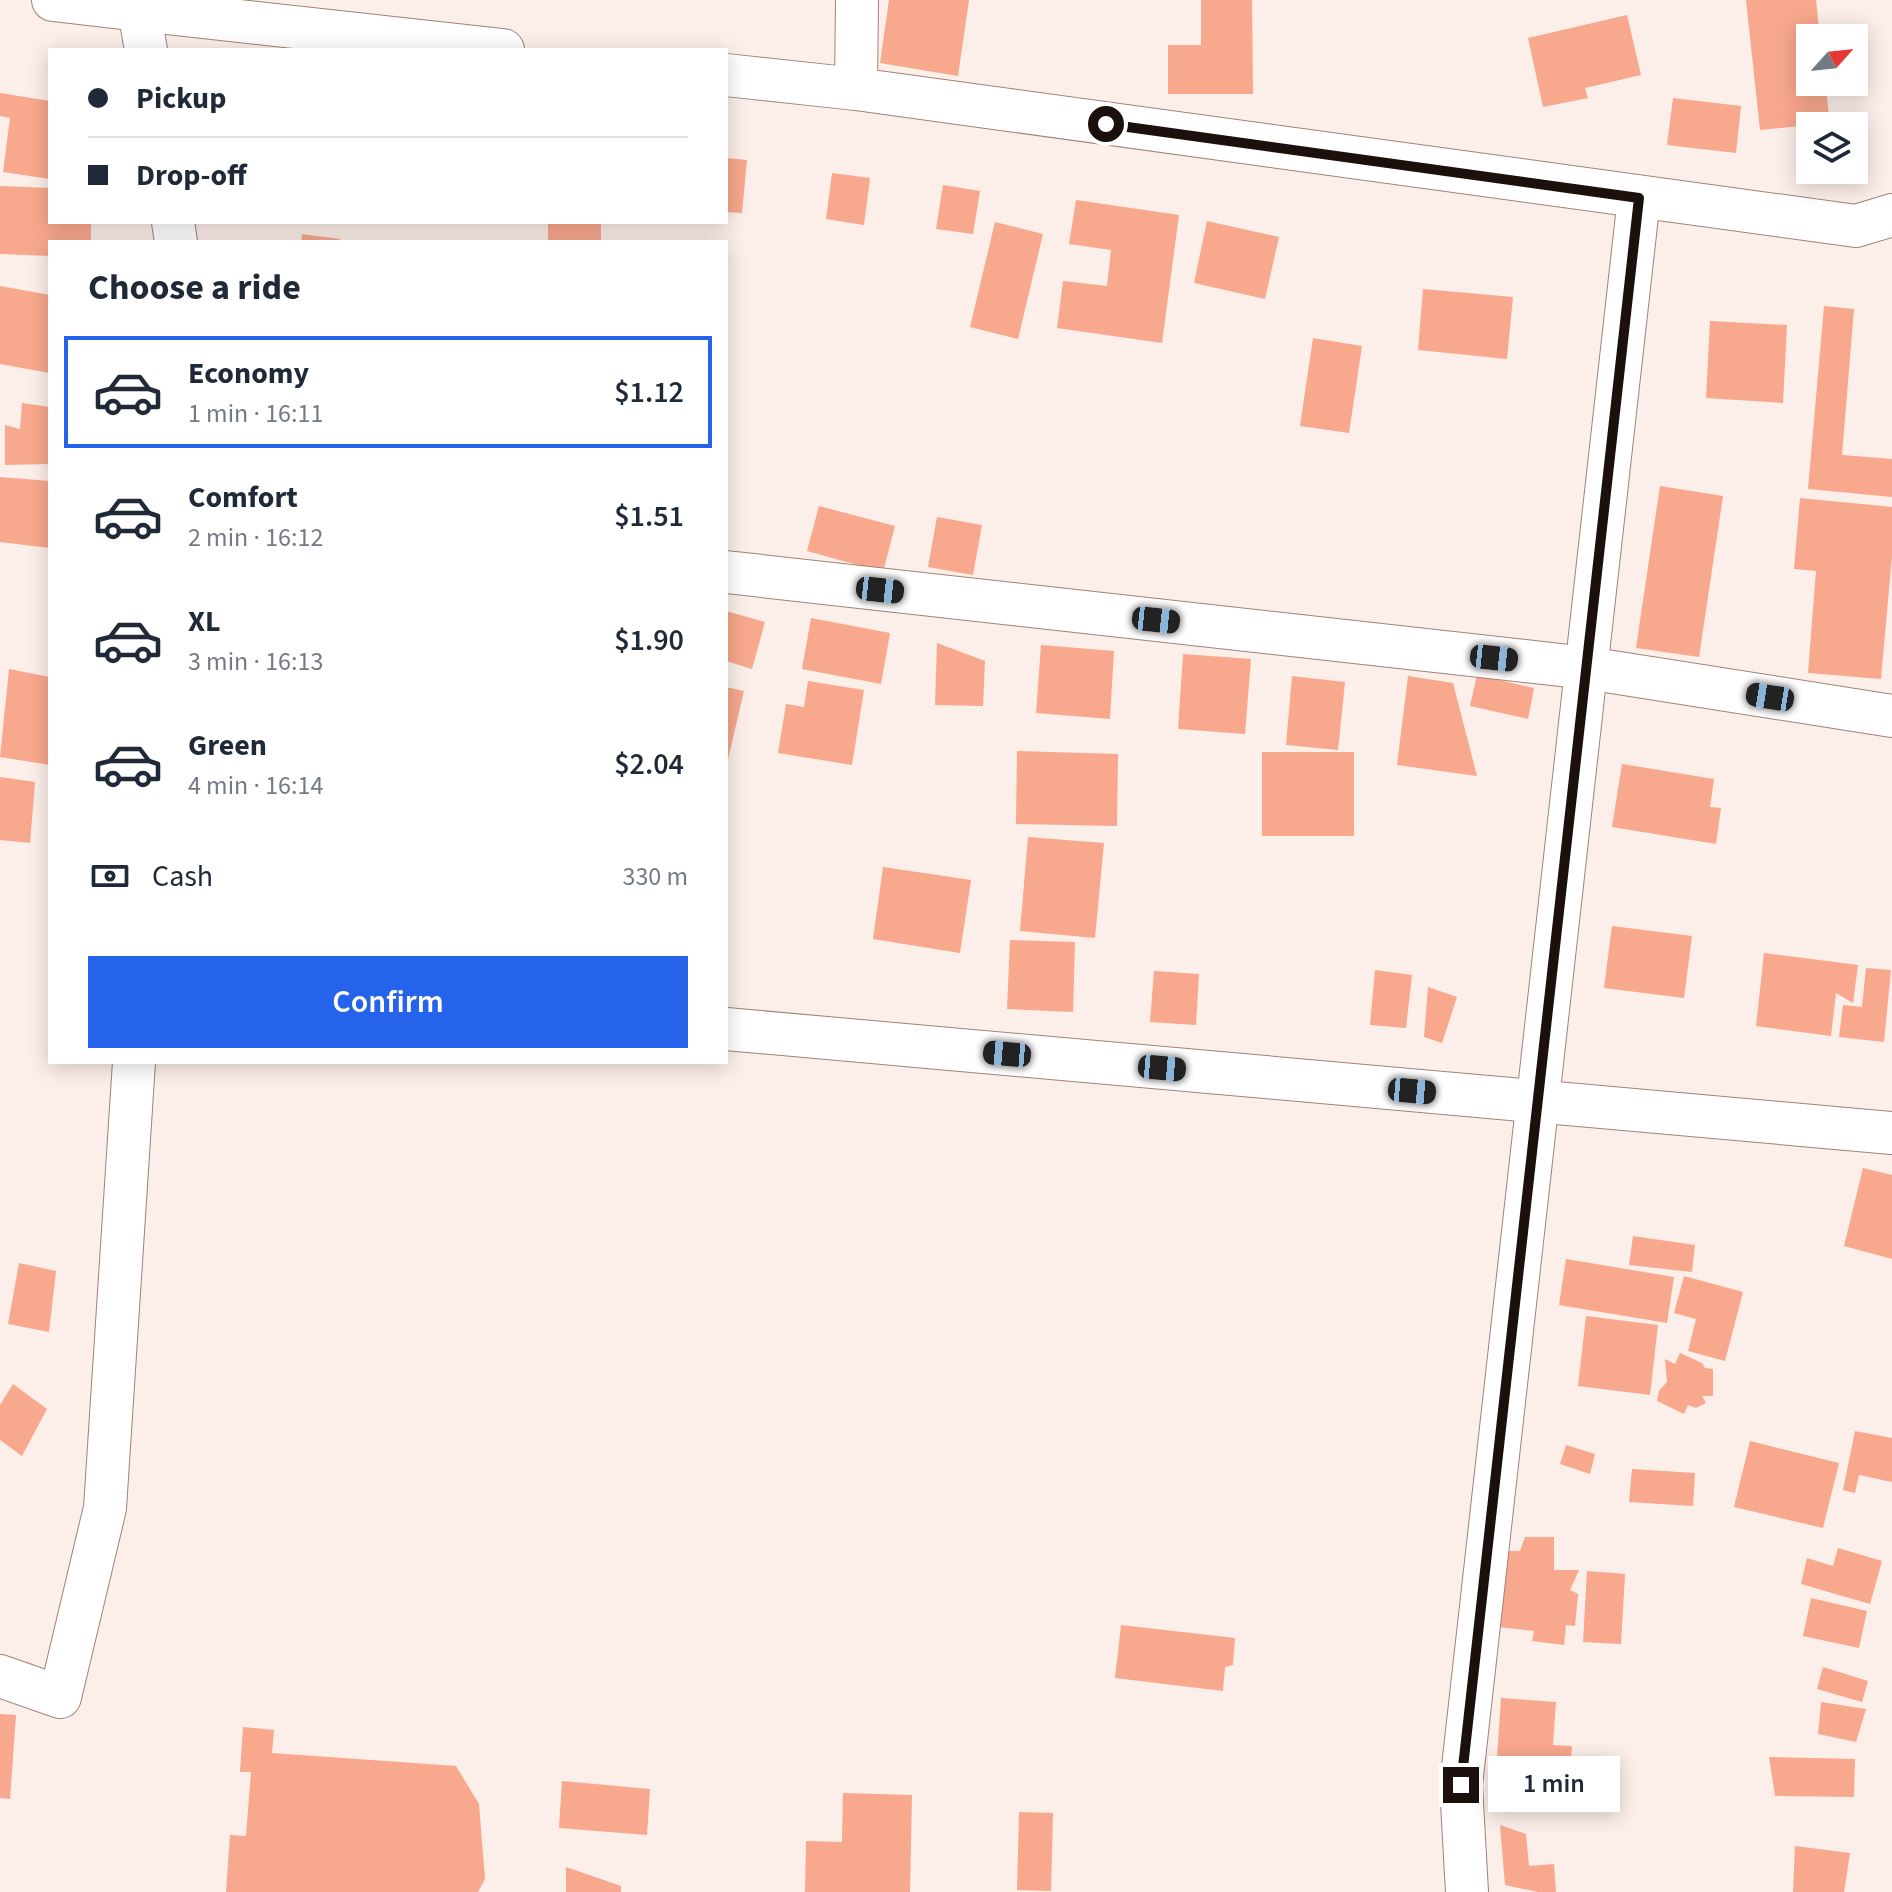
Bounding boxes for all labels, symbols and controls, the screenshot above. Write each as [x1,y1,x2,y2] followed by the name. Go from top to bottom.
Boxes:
[1796,24,1868,96] north arrow
[1796,24,1868,184] map controls
[136,77,226,120] text: Pickup
[1088,106,1124,142] route start
[1796,112,1868,184] button: layers
[136,154,247,197] text: Drop-off
[88,262,301,313] text: Choose a ride
[188,352,309,395] text: Economy
[92,356,164,428] icon: car
[614,371,684,414] text: $1.12
[188,395,323,432] text: 1 min · 16:11
[188,476,298,519] text: Comfort
[92,480,164,552] icon: car
[614,495,684,538] text: $1.51
[188,519,323,556] text: 2 min · 16:12
[855,576,905,604] car
[188,600,221,643] text: XL
[92,604,164,676] icon: car
[1131,606,1181,634] car
[614,619,684,662] text: $1.90
[188,643,323,680] text: 3 min · 16:13
[1469,644,1519,672] car
[1744,681,1796,713] car
[188,724,267,767] text: Green
[92,728,164,800] icon: car
[614,743,684,786] text: $2.04
[188,767,323,804] text: 4 min · 16:14
[88,854,132,898] icon: cash
[152,855,213,898] text: Cash
[622,858,688,895] text: 330 m
[88,956,688,1048] button: Confirm
[982,1040,1032,1068] car
[1137,1054,1187,1082] car
[1387,1077,1437,1105] car
[1489,1757,1621,1813] callout: 1 min
[1523,1765,1585,1802] text: 1 min
[1443,1767,1479,1803] route end

